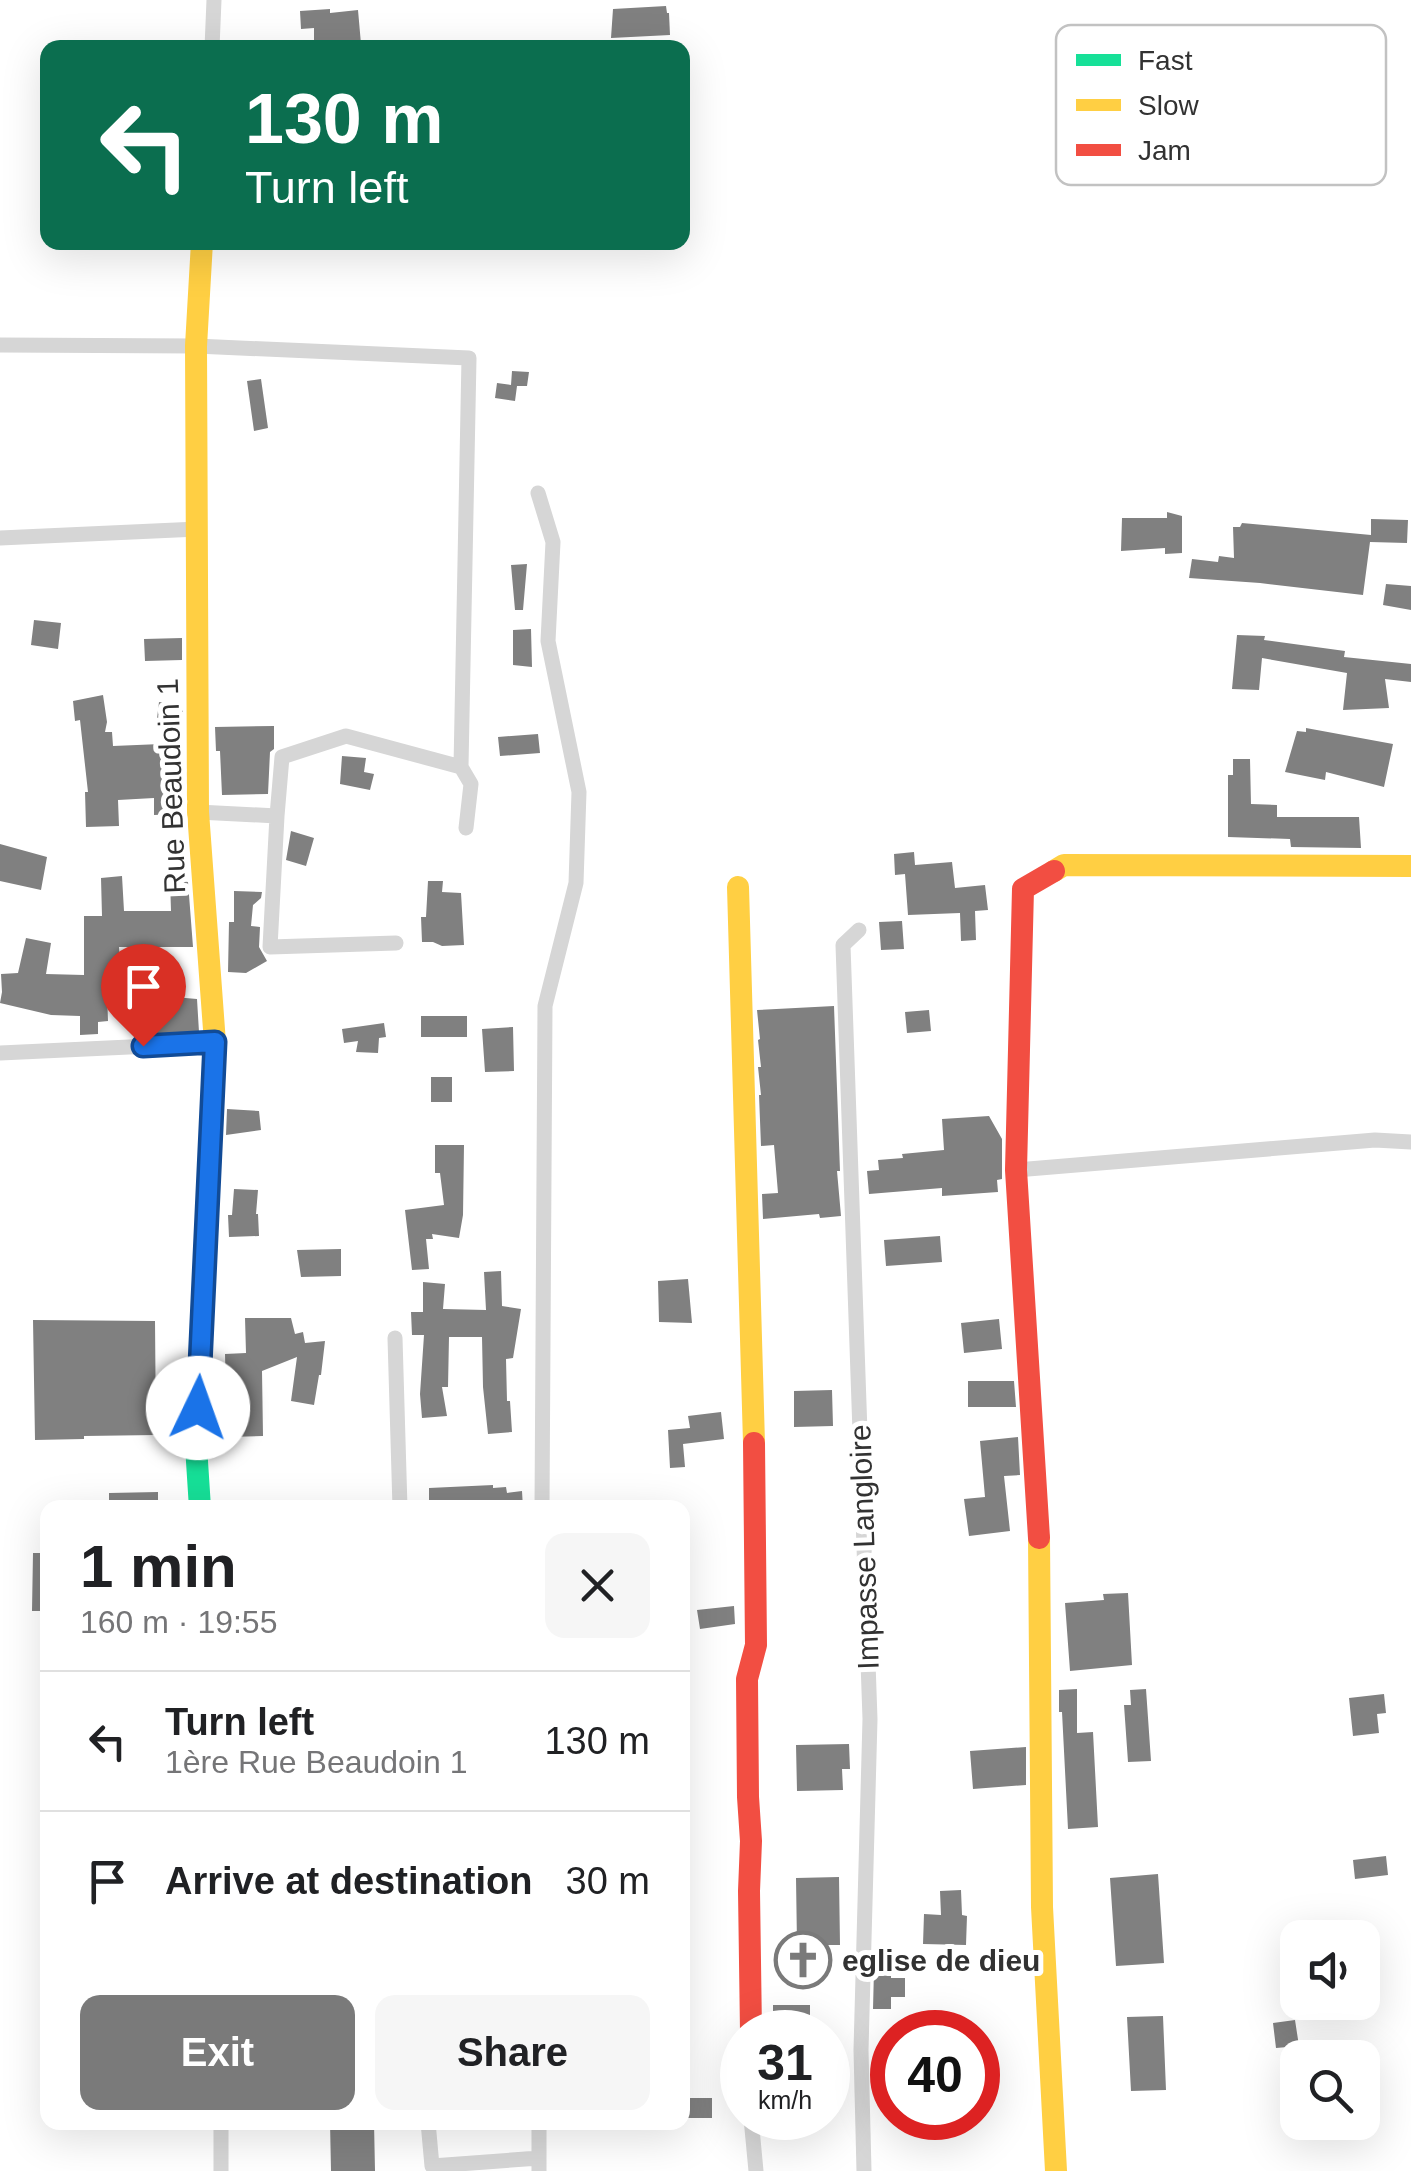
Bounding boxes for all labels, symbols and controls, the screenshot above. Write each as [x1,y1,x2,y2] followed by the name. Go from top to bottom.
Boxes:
[1056,25,1386,185] legend
[1138,45,1193,76] text: Fast
[80,80,210,210] icon: left
[245,80,443,158] text: 130 m
[1138,90,1199,121] text: Slow
[1138,135,1191,166] text: Jam
[245,162,408,213] text: Turn left
[151,678,191,894] street label: Rue Beaudoin 1
[101,944,186,1047] pin
[116,959,171,1014] icon: arrive
[146,1356,250,1460] position arrow
[843,1424,885,1670] street label: Impasse Langloire
[80,1533,237,1600] text: 1 min
[545,1533,650,1638] button: close
[80,1604,277,1640] text: 160 m · 19:55
[165,1701,314,1743] text: Turn left
[80,1714,135,1769] icon: left
[544,1720,650,1762] text: 130 m
[165,1744,467,1780] text: 1ère Rue Beaudoin 1
[80,1854,135,1909] icon: arrive
[165,1860,532,1902] text: Arrive at destination
[566,1860,650,1902] text: 30 m
[1280,1920,1380,2140] map controls
[1280,1920,1380,2020] button: sound
[773,1930,833,1990] church icon: eglise de dieu
[842,1944,1040,1977] place label: eglise de dieu
[80,1995,355,2110] button: Exit
[375,1995,650,2110] button: Share
[870,2010,1000,2140] speed limit sign: 40
[757,2035,813,2091] text: 31
[1280,2040,1380,2140] button: search
[758,2086,812,2114] text: km/h

